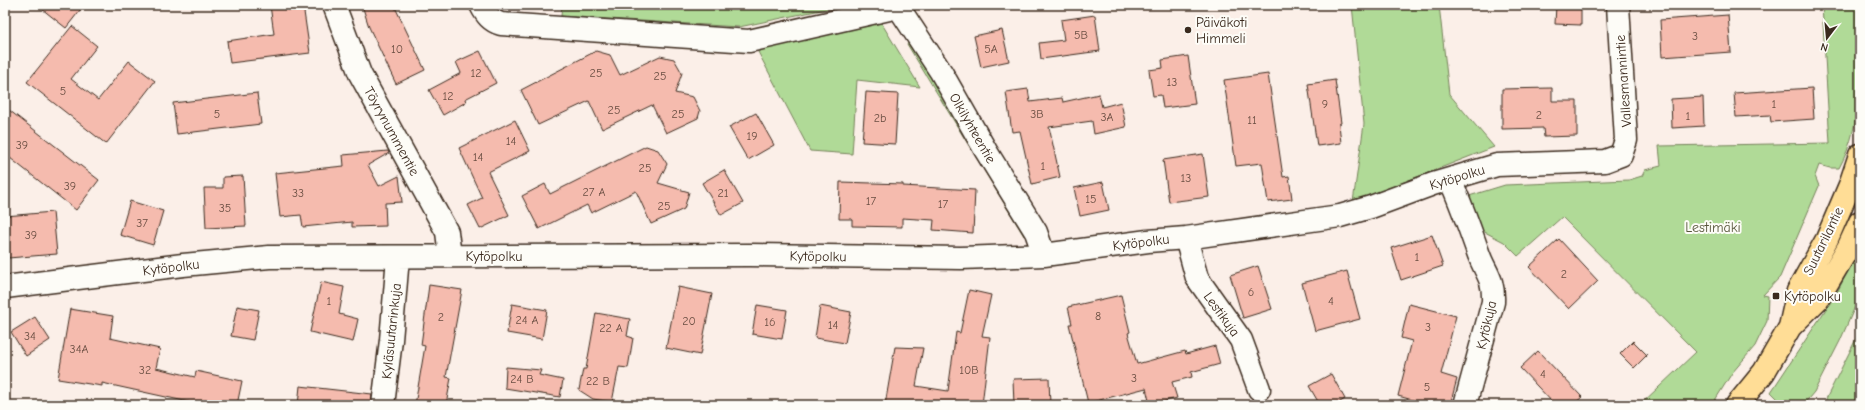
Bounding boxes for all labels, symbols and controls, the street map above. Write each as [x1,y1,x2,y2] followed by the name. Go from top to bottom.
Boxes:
[1196,14,1247,47] place label: Päiväkoti Himmeli
[1807,18,1847,58] north arrow
[1183,25,1193,35] marker: Päiväkoti Himmeli
[1074,28,1088,42] house number: 5B
[1692,29,1698,43] house number: 3
[1612,34,1635,128] street label: Vallesmannintie
[1819,40,1830,54] text: N
[391,42,403,56] house number: 10
[984,42,998,56] house number: 5A
[470,66,482,80] house number: 12
[590,66,602,80] house number: 25
[654,69,666,83] house number: 25
[1167,75,1177,89] house number: 13
[60,84,66,98] house number: 5
[360,84,423,179] street label: Töyrynummentie
[442,89,454,103] house number: 12
[946,90,1000,166] street label: Olkilyhteentie
[1322,97,1328,111] house number: 9
[1772,97,1777,111] house number: 1
[608,103,620,117] house number: 25
[214,107,220,121] house number: 5
[672,107,684,121] house number: 25
[1030,107,1044,121] house number: 3B
[1536,108,1542,122] house number: 2
[1686,109,1691,123] house number: 1
[1100,110,1114,124] house number: 3A
[874,111,886,125] house number: 2b
[1247,113,1257,127] house number: 11
[746,129,758,143] house number: 19
[506,134,516,148] house number: 14
[16,138,28,152] house number: 39
[473,150,483,164] house number: 14
[1041,159,1046,173] house number: 1
[639,161,651,175] house number: 25
[1427,161,1487,194] street label: Kytöpolku
[1181,171,1191,185] house number: 13
[64,179,76,193] house number: 39
[583,185,605,199] house number: 27 A
[292,186,304,200] house number: 33
[717,186,729,200] house number: 21
[1085,192,1097,206] house number: 15
[866,194,877,208] house number: 17
[938,197,949,211] house number: 17
[658,199,670,213] house number: 25
[219,201,231,215] house number: 35
[1800,204,1847,278] street label: Suutarilantie
[136,216,148,230] house number: 37
[1685,219,1741,236] park label: Lestimäki
[25,228,37,242] house number: 39
[1112,231,1170,254] street label: Kytöpolku
[466,248,522,265] street label: Kytöpolku
[789,248,847,265] street label: Kytöpolku
[1415,250,1420,264] house number: 1
[142,256,200,279] street label: Kytöpolku
[1561,267,1567,281] house number: 2
[378,282,405,380] street label: Kyläsuutarinkuja
[1248,285,1254,299] house number: 6
[1784,288,1841,305] place label: Kytöpolku
[1200,289,1244,340] street label: Lestikuja
[1771,291,1781,301] marker: Kytöpolku
[327,294,332,308] house number: 1
[1328,294,1334,308] house number: 4
[1473,299,1500,351] street label: Kytökuja
[1095,309,1101,323] house number: 8
[438,310,444,324] house number: 2
[515,313,539,327] house number: 24 A
[682,314,696,328] house number: 20
[764,315,776,329] house number: 16
[828,318,838,332] house number: 14
[1425,320,1431,334] house number: 3
[599,321,623,335] house number: 22 A
[24,329,36,343] house number: 34
[70,342,88,356] house number: 34A
[139,363,151,377] house number: 32
[959,363,979,377] house number: 10B
[1540,367,1546,381] house number: 4
[1131,371,1137,385] house number: 3
[510,372,534,386] house number: 24 B
[586,374,610,388] house number: 22 B
[1424,380,1430,394] house number: 5

